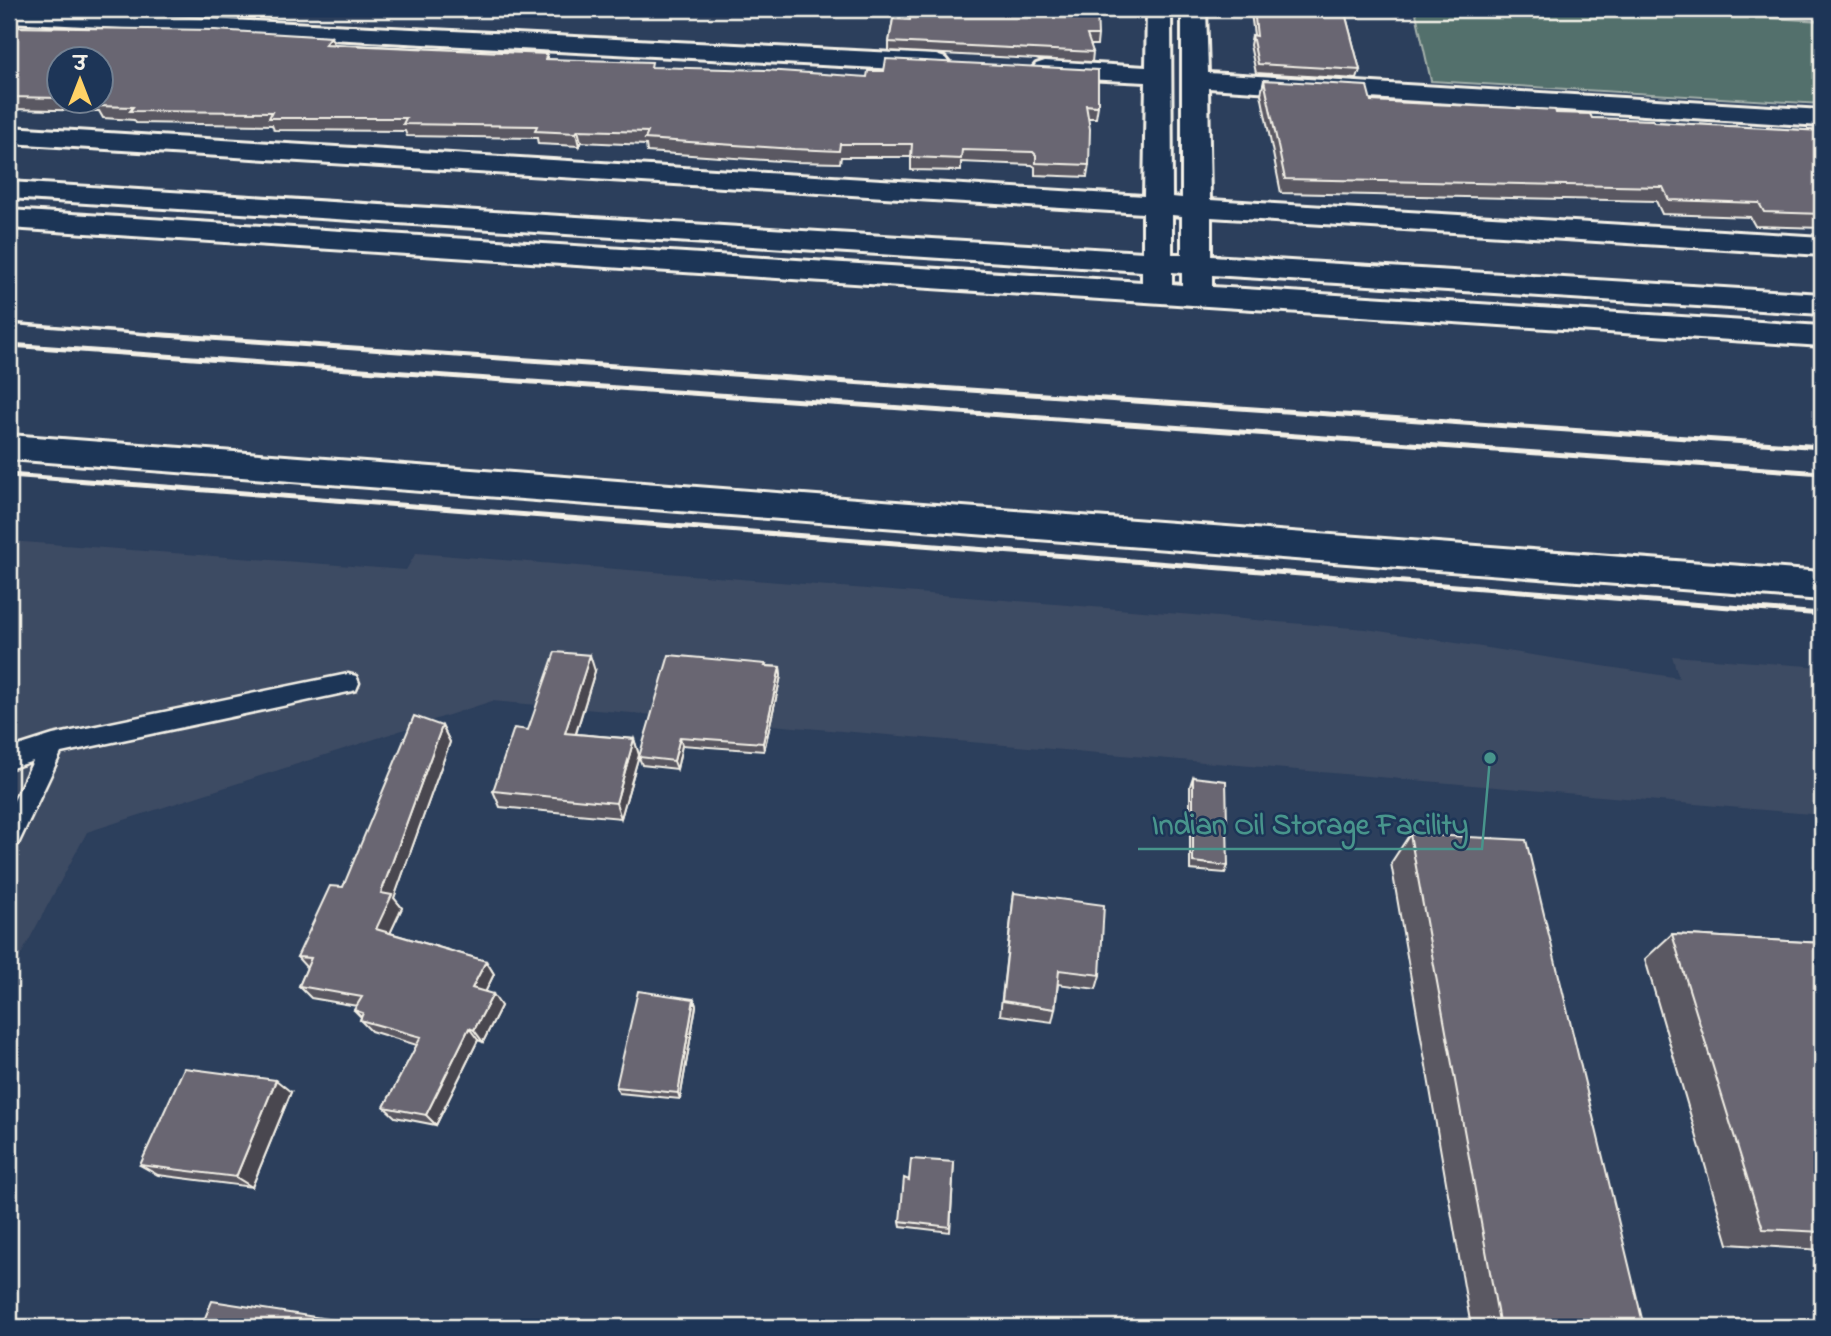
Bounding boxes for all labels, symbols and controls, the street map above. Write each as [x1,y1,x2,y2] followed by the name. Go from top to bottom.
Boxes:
[46,46,116,116] north arrow
[72,52,89,79] text: उ
[1138,798,1482,849] callout: Indian Oil Storage Facility
[1152,805,1468,850] text: Indian Oil Storage Facility

